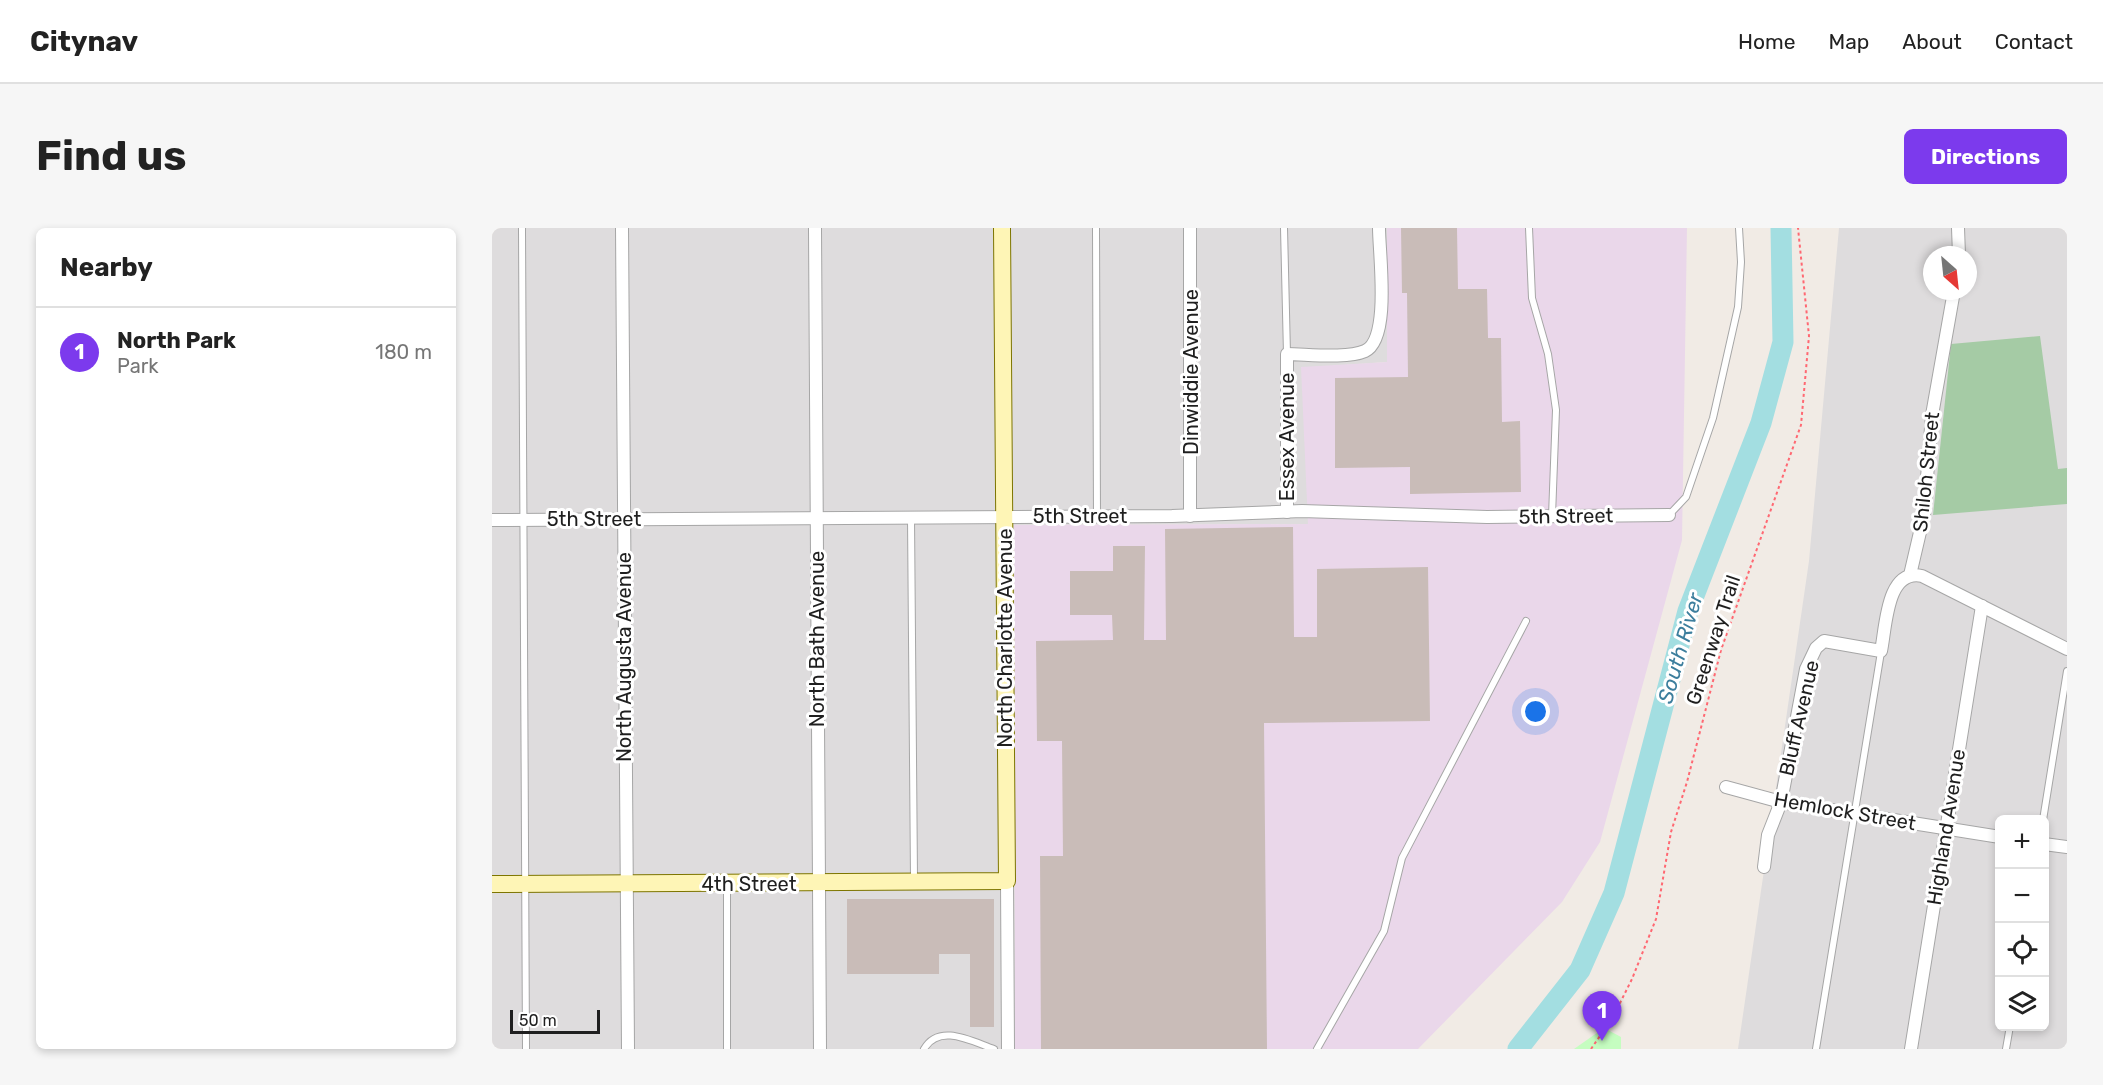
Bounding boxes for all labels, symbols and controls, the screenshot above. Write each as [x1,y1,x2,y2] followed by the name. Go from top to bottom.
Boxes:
[30,25,138,58] text: Citynav
[1738,29,1795,54] text: Home
[1828,29,1869,54] text: Map
[1902,29,1962,54] text: About
[1995,29,2073,54] text: Contact
[1904,129,2067,184] button: Directions
[36,131,187,181] text: Find us
[1923,246,1977,300] north arrow
[60,252,153,283] text: Nearby
[1179,289,1203,455] street label: Dinwiddie Avenue
[117,327,236,354] text: North Park
[75,340,84,364] text: 1
[375,340,432,364] text: 180 m
[117,354,159,378] text: Park
[1275,373,1299,501] street label: Essex Avenue
[1908,411,1944,533] street label: Shiloh Street
[1518,503,1614,529] street label: 5th Street
[1033,504,1127,528] street label: 5th Street
[547,507,641,531] street label: 5th Street
[993,528,1017,748] street label: North Charlotte Avenue
[805,551,829,727] street label: North Bath Avenue
[612,552,636,762] street label: North Augusta Avenue
[1681,572,1745,708] street label: Greenway Trail
[1652,589,1708,706] water label: South River
[1774,658,1824,778] street label: Bluff Avenue
[1521,697,1550,726] your location
[1922,747,1970,907] street label: Highland Avenue
[1772,787,1918,835] street label: Hemlock Street
[1995,815,2049,1031] map controls
[1995,815,2049,869] button: +
[1995,869,2049,923] button: −
[701,872,797,896] street label: 4th Street
[1995,923,2049,977] button: locate
[1995,977,2049,1031] button: layers
[1582,992,1622,1041] pin: 1
[510,1007,600,1034] scale bar
[519,1011,557,1030] text: 50 m

